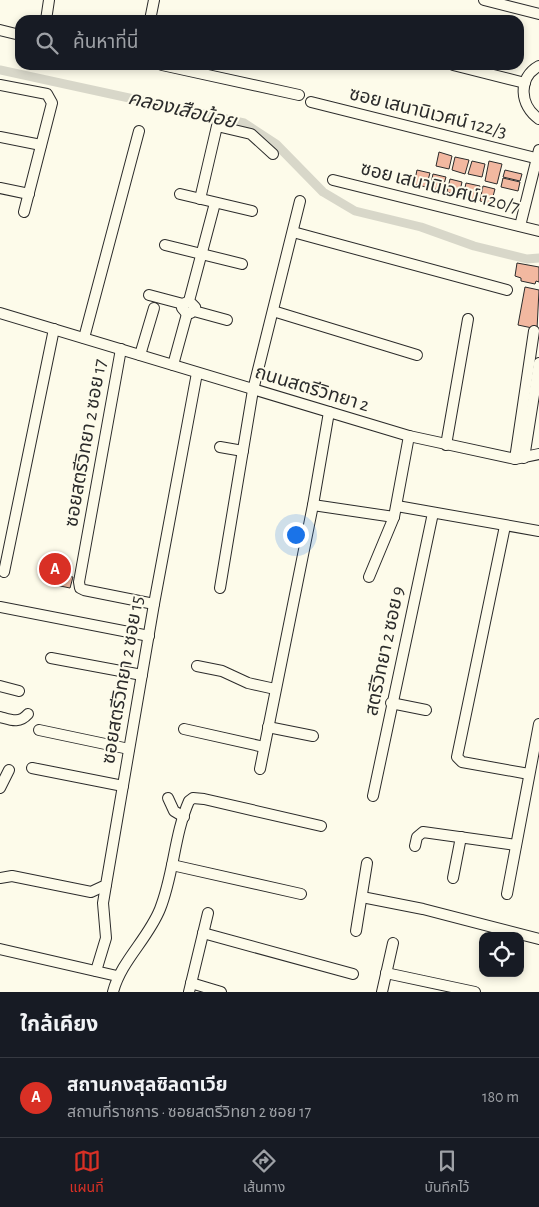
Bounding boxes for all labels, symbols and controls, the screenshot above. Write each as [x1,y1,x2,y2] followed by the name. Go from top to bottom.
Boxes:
[15,15,524,70] search box
[33,29,61,57] icon: search
[73,33,138,52] text: ค้นหาที่นี่
[347,83,509,142] street label: ซอย เสนานิเวศน์ 122/3
[126,87,240,133] water label: คลองเสือน้อย
[359,158,522,217] street label: ซอย เสนานิเวศน์ 120/7
[61,357,110,528] street label: ซอยสตรีวิทยา 2 ซอย 17
[252,362,372,416] street label: ถนนสตรีวิทยา 2
[283,522,309,548] your location
[39,550,71,588] pin: A
[361,584,408,717] street label: สตรีวิทยา 2 ซอย 9
[98,594,147,765] street label: ซอยสตรีวิทยา 2 ซอย 15
[479,932,524,977] map controls
[479,932,524,977] button: locate
[20,1014,98,1035] text: ใกล้เคียง
[67,1076,228,1095] text: สถานกงสุลซิลดาเวีย
[31,1089,41,1105] text: A
[482,1089,519,1105] text: 180 m
[67,1104,311,1120] text: สถานที่ราชการ · ซอยสตรีวิทยา 2 ซอย 17
[70,1147,104,1198] tab: แผนที่
[243,1147,285,1198] tab: เส้นทาง
[424,1147,469,1198] tab: บันทึกไว้

